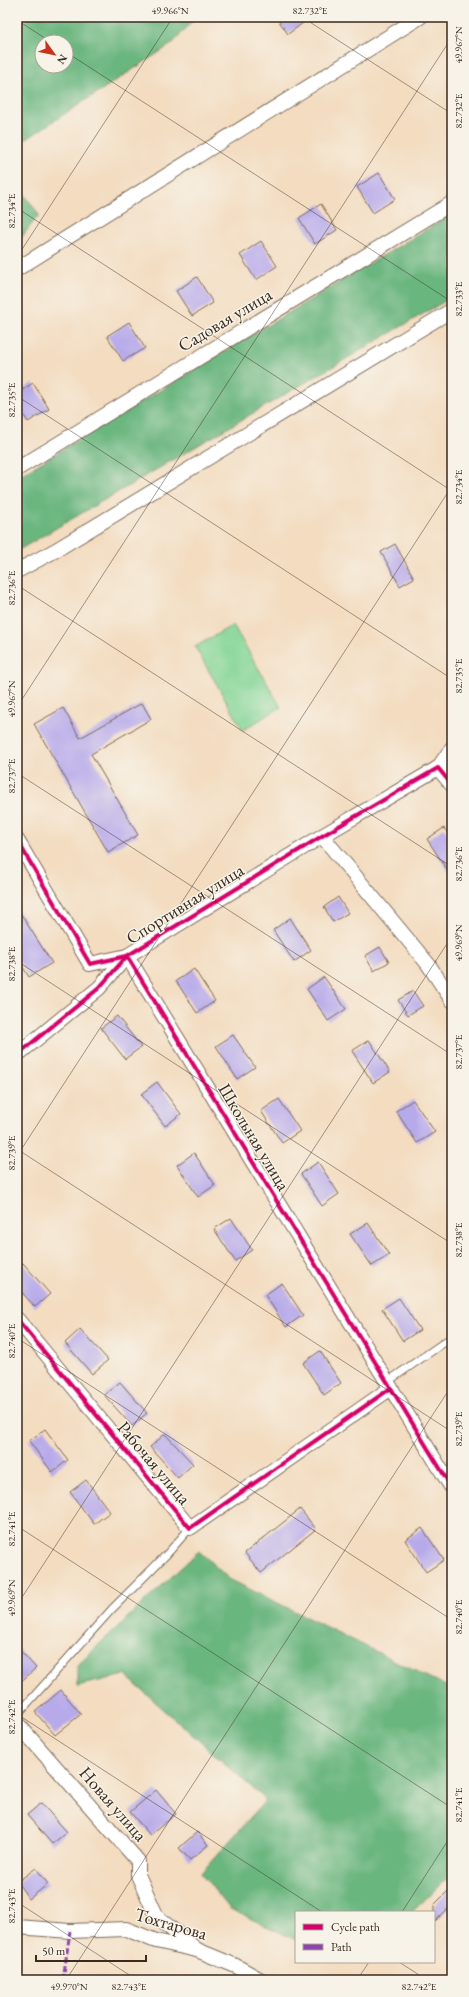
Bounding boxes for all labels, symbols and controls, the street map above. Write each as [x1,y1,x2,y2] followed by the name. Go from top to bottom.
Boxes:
[151,4,189,17] text: 49.966°N
[293,4,328,17] text: 82.732°E
[452,26,465,64] text: 49.967°N
[34,34,74,74] north arrow
[54,52,71,67] text: N
[452,93,465,128] text: 82.732°E
[5,193,18,228] text: 82.734°E
[452,281,465,316] text: 82.733°E
[174,282,277,357] street label: Садовая улица
[5,382,18,417] text: 82.735°E
[452,469,465,504] text: 82.734°E
[5,570,18,605] text: 82.736°E
[452,658,465,693] text: 82.735°E
[5,680,18,718] text: 49.967°N
[5,758,18,793] text: 82.737°E
[452,846,465,881] text: 82.736°E
[121,858,249,949] street label: Спортивная улица
[452,924,465,962] text: 49.969°N
[5,946,18,981] text: 82.738°E
[452,1034,465,1069] text: 82.737°E
[213,1079,296,1195] street label: Школьная улица
[5,1135,18,1170] text: 82.739°E
[452,1222,465,1257] text: 82.738°E
[5,1323,18,1358] text: 82.740°E
[452,1411,465,1446] text: 82.739°E
[113,1416,197,1510] street label: Рабочая улица
[5,1511,18,1546] text: 82.741°E
[5,1579,18,1617] text: 49.969°N
[452,1599,465,1634] text: 82.740°E
[5,1699,18,1734] text: 82.742°E
[75,1761,153,1847] street label: Новая улица
[452,1787,465,1822] text: 82.741°E
[5,1888,18,1923] text: 82.743°E
[132,1902,211,1945] street label: Тохтарова
[295,1911,435,1963] legend
[331,1919,380,1935] text: Cycle path
[36,1937,146,1963] scale bar
[331,1939,352,1955] text: Path
[42,1943,66,1959] text: 50 m
[50,1980,88,1993] text: 49.970°N
[112,1980,147,1993] text: 82.743°E
[402,1980,437,1993] text: 82.742°E

